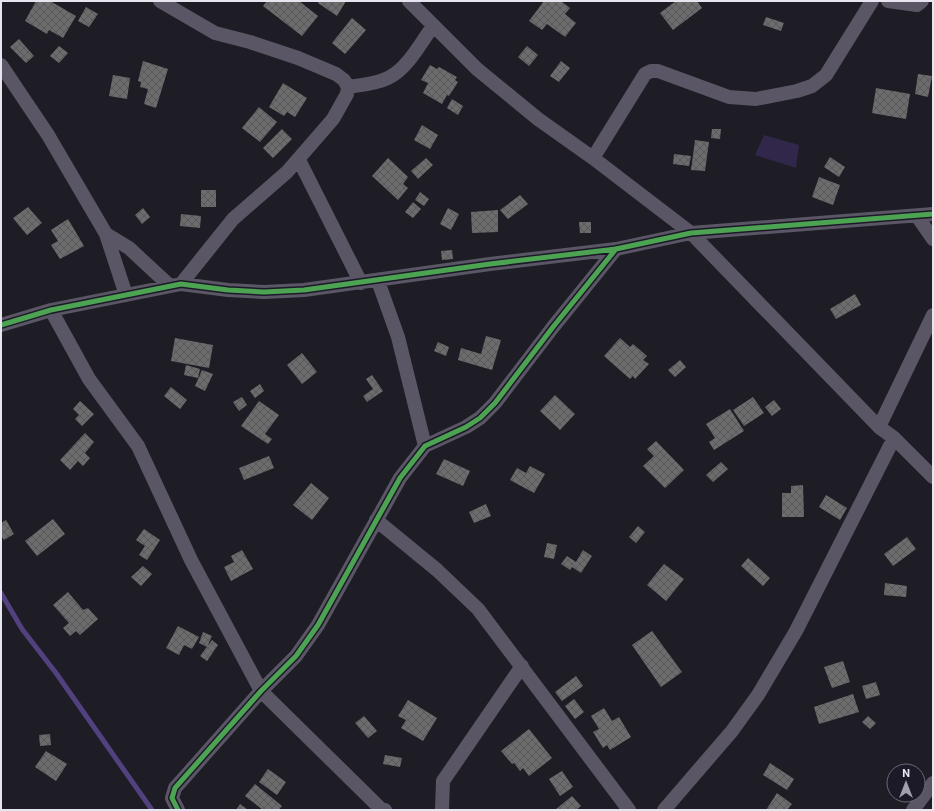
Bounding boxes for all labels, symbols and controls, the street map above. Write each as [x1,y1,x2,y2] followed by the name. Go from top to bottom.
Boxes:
[886,763,926,803] north arrow
[902,767,910,780] text: N

